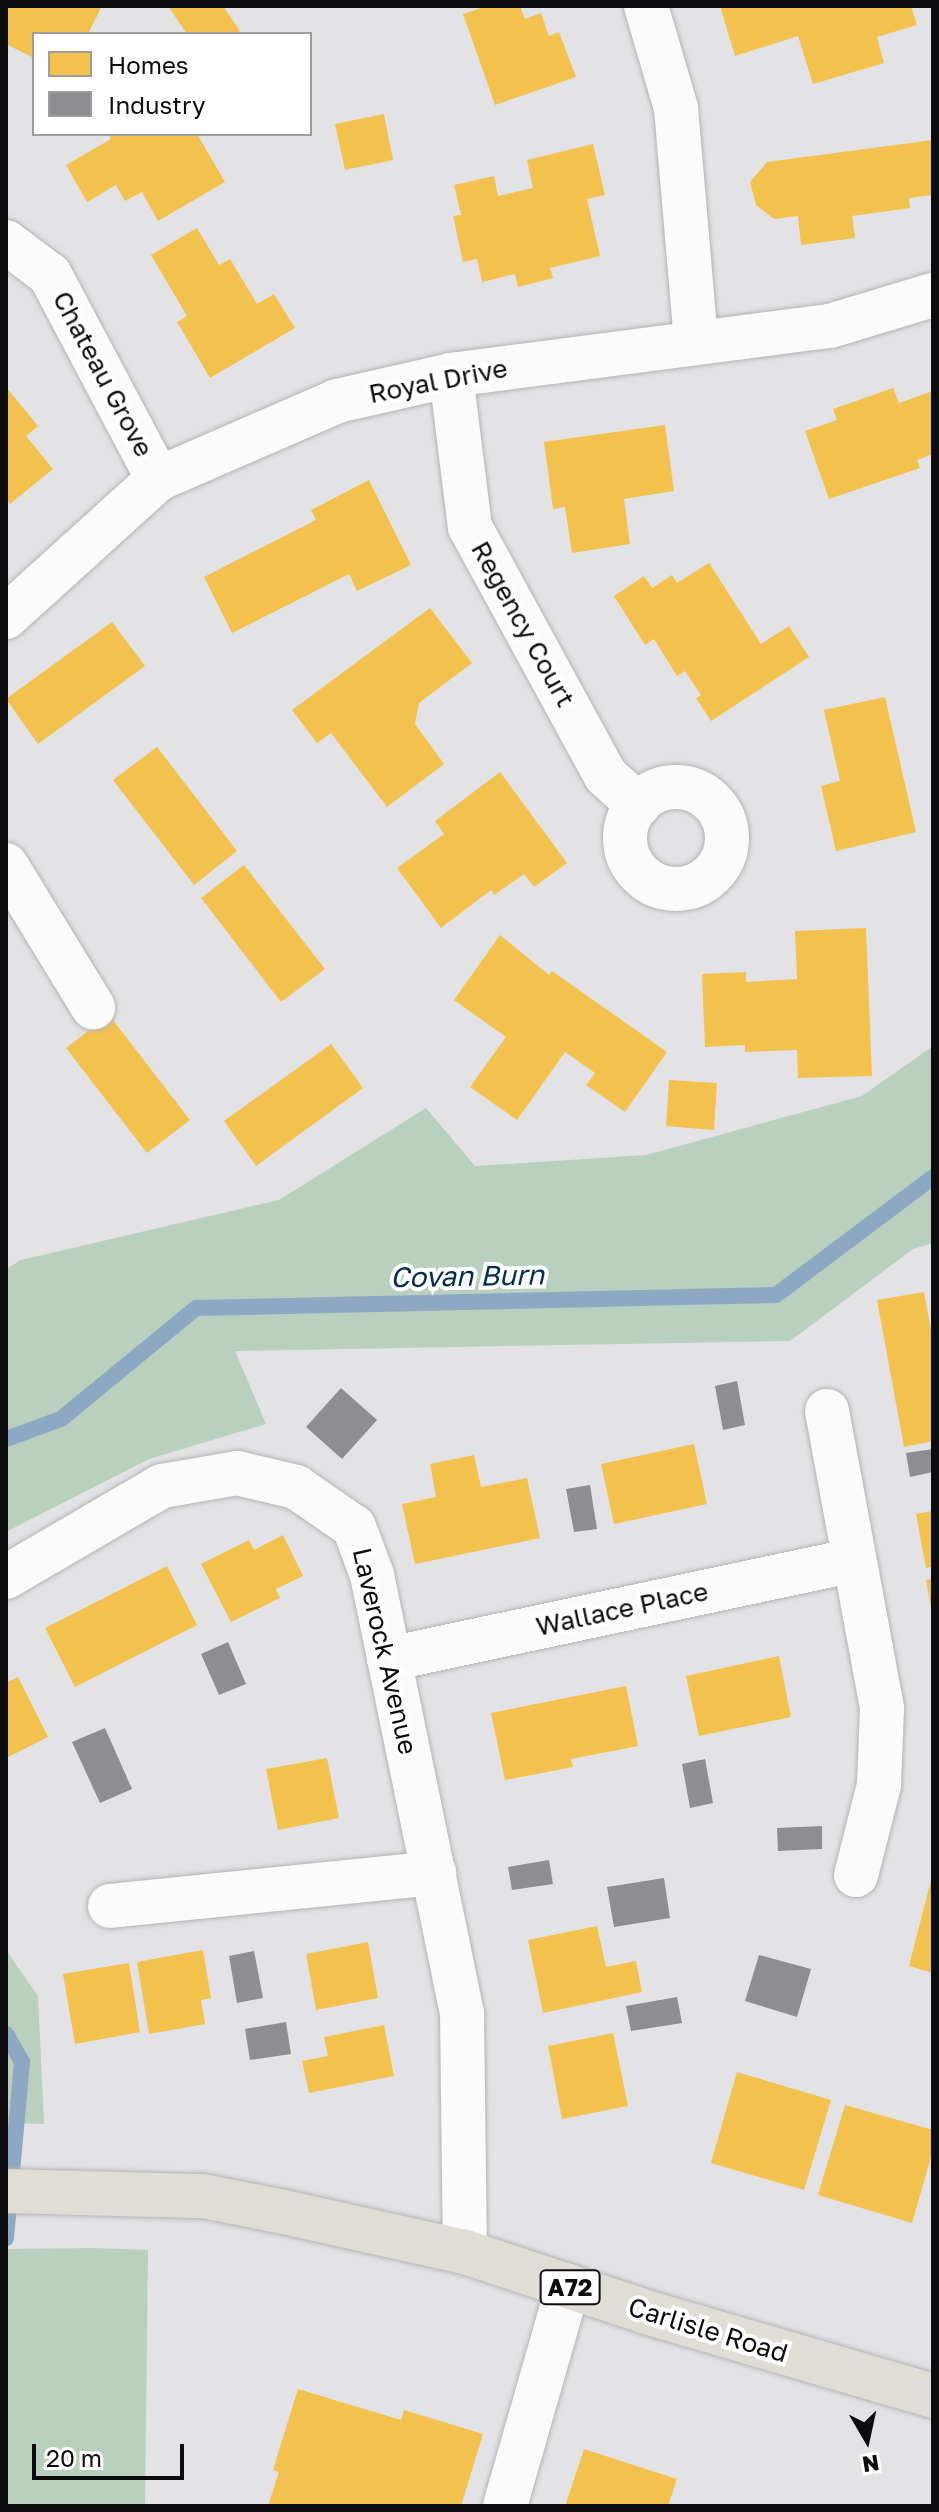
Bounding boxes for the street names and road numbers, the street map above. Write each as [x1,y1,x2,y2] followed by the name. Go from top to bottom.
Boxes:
[46,286,160,462] street label: Chateau Grove
[366,352,510,410] street label: Royal Drive
[465,536,581,712] street label: Regency Court
[346,1545,424,1757] street label: Laverock Avenue
[533,1576,711,1642] street label: Wallace Place
[538,2267,602,2307] road number: A72
[625,2291,791,2369] street label: Carlisle Road

